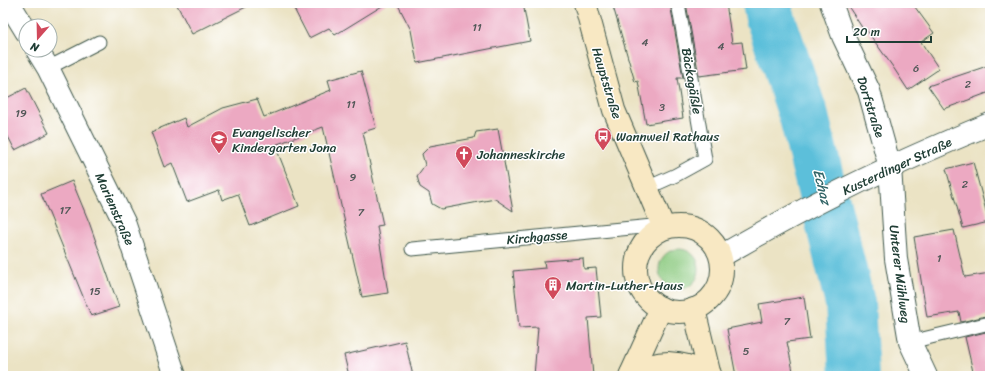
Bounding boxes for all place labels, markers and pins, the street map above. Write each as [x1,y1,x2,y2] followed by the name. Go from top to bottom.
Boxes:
[232,121,337,159] place label: Evangelischer Kindergarten Jona
[616,125,720,148] place label: Wannweil Rathaus
[593,126,613,151] bus stop icon: Wannweil Rathaus
[209,129,229,154] school or university icon: Evangelischer Kindergarten Jona
[476,143,565,166] place label: Johanneskirche
[454,144,474,169] church icon: Johanneskirche
[566,274,684,297] place label: Martin-Luther-Haus
[543,275,563,300] building icon: Martin-Luther-Haus

